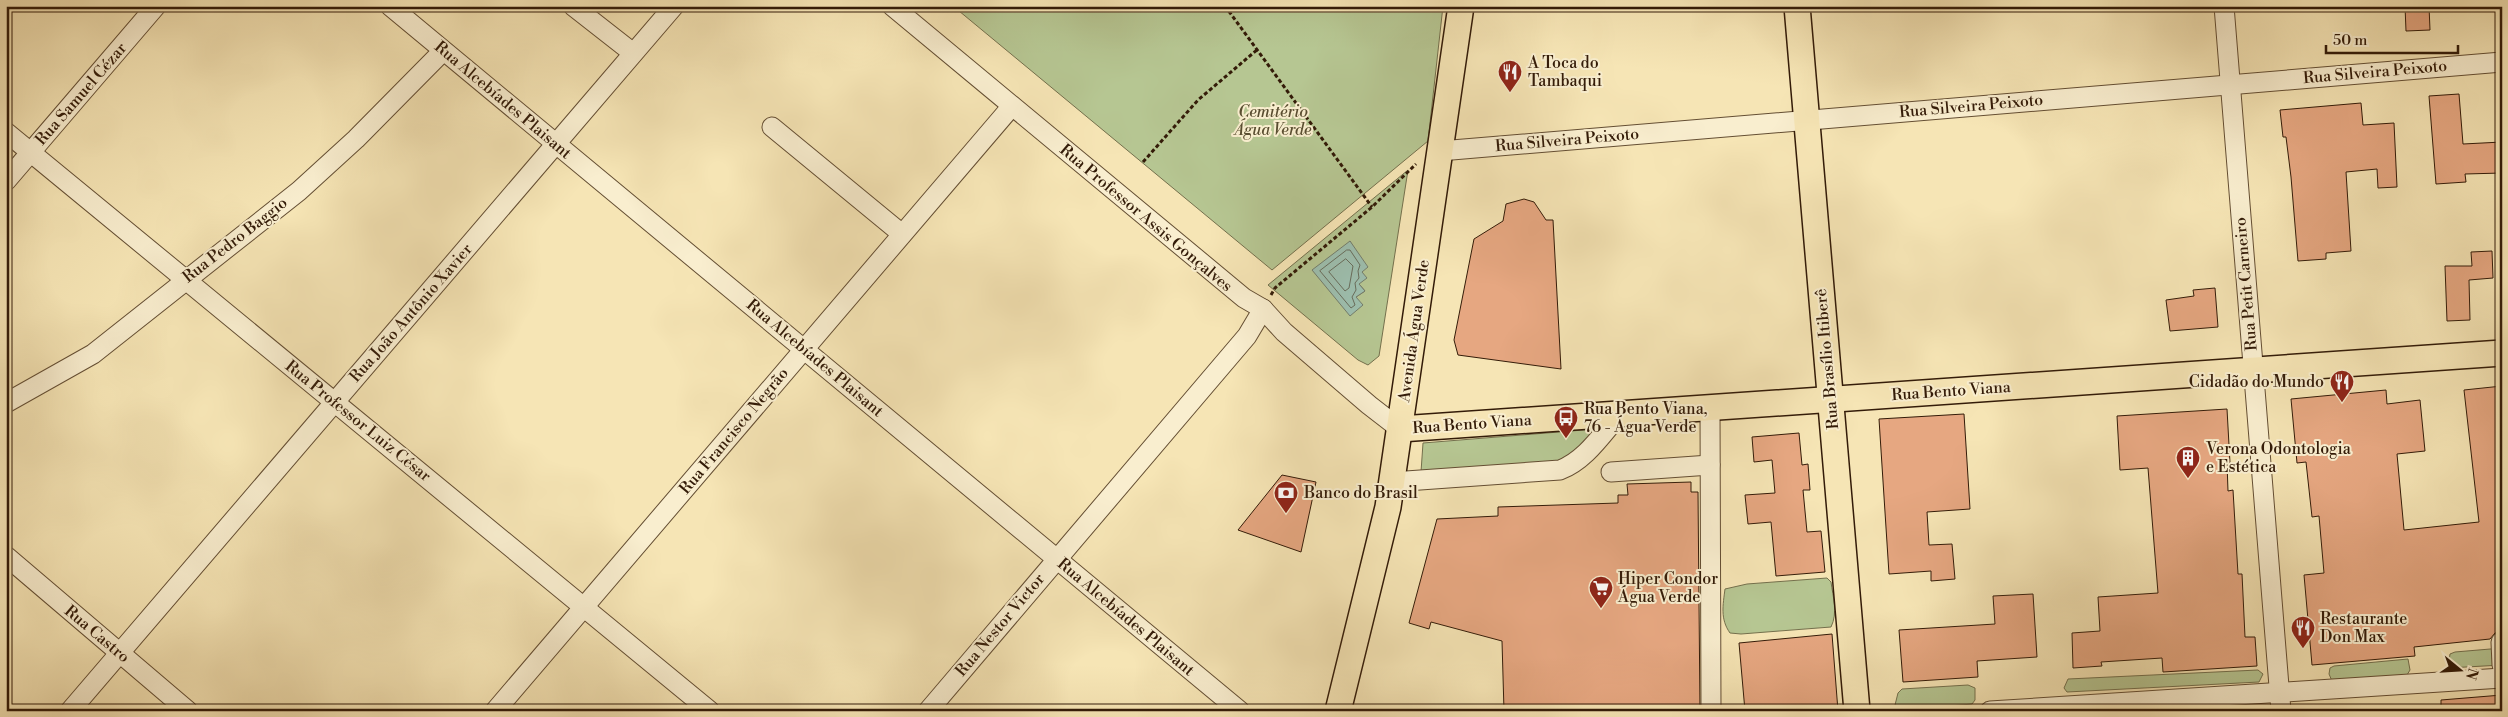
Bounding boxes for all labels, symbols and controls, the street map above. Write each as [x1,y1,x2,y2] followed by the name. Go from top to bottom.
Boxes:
[2326,22,2458,54] scale bar
[2333,31,2367,50] text: 50 m
[430,37,576,163] street label: Rua Alcebíades Plaisant
[31,38,131,150] street label: Rua Samuel Cézar
[1527,53,1602,91] place label: A Toca do Tambaqui
[2302,56,2448,88] street label: Rua Silveira Peixoto
[1497,59,1523,93] restaurant icon: A Toca do Tambaqui
[1898,90,2044,122] street label: Rua Silveira Peixoto
[1233,102,1312,140] park label: Cemitério Água Verde
[1494,124,1640,156] street label: Rua Silveira Peixoto
[1056,140,1236,296] street label: Rua Professor Assis Gonçalves
[178,193,292,287] street label: Rua Pedro Baggio
[2230,216,2262,352] street label: Rua Petit Carneiro
[345,239,477,386] street label: Rua João Antônio Xavier
[1392,258,1434,405] street label: Avenida Água Verde
[1811,288,1843,430] street label: Rua Brasílio Itiberê
[742,295,888,421] street label: Rua Alcebíades Plaisant
[281,356,435,486] street label: Rua Professor Luiz César
[675,363,793,499] street label: Rua Francisco Negrão
[2329,369,2355,403] restaurant icon: Cidadão do Mundo
[2189,372,2324,392] place label: Cidadão do Mundo
[1891,377,2012,405] street label: Rua Bento Viana
[1584,399,1708,437] place label: Rua Bento Viana, 76 - Água Verde
[1553,405,1579,439] bus stop icon: Rua Bento Viana, 76 - Água Verde
[1412,410,1533,438] street label: Rua Bento Viana
[2205,439,2352,477] place label: Verona Odontologia e Estética
[2175,445,2201,479] building icon: Verona Odontologia e Estética
[1273,480,1299,514] bank icon: Banco do Brasil
[1303,483,1418,503] place label: Banco do Brasil
[1053,554,1199,680] street label: Rua Alcebíades Plaisant
[951,569,1049,681] street label: Rua Nestor Victor
[1617,569,1718,607] place label: Hiper Condor Água Verde
[1588,575,1614,609] supermarket icon: Hiper Condor Água Verde
[60,601,134,667] street label: Rua Castro
[2320,609,2407,647] place label: Restaurante Don Max
[2290,615,2316,649] restaurant icon: Restaurante Don Max
[2436,644,2486,694] north arrow
[2461,666,2482,682] text: N

